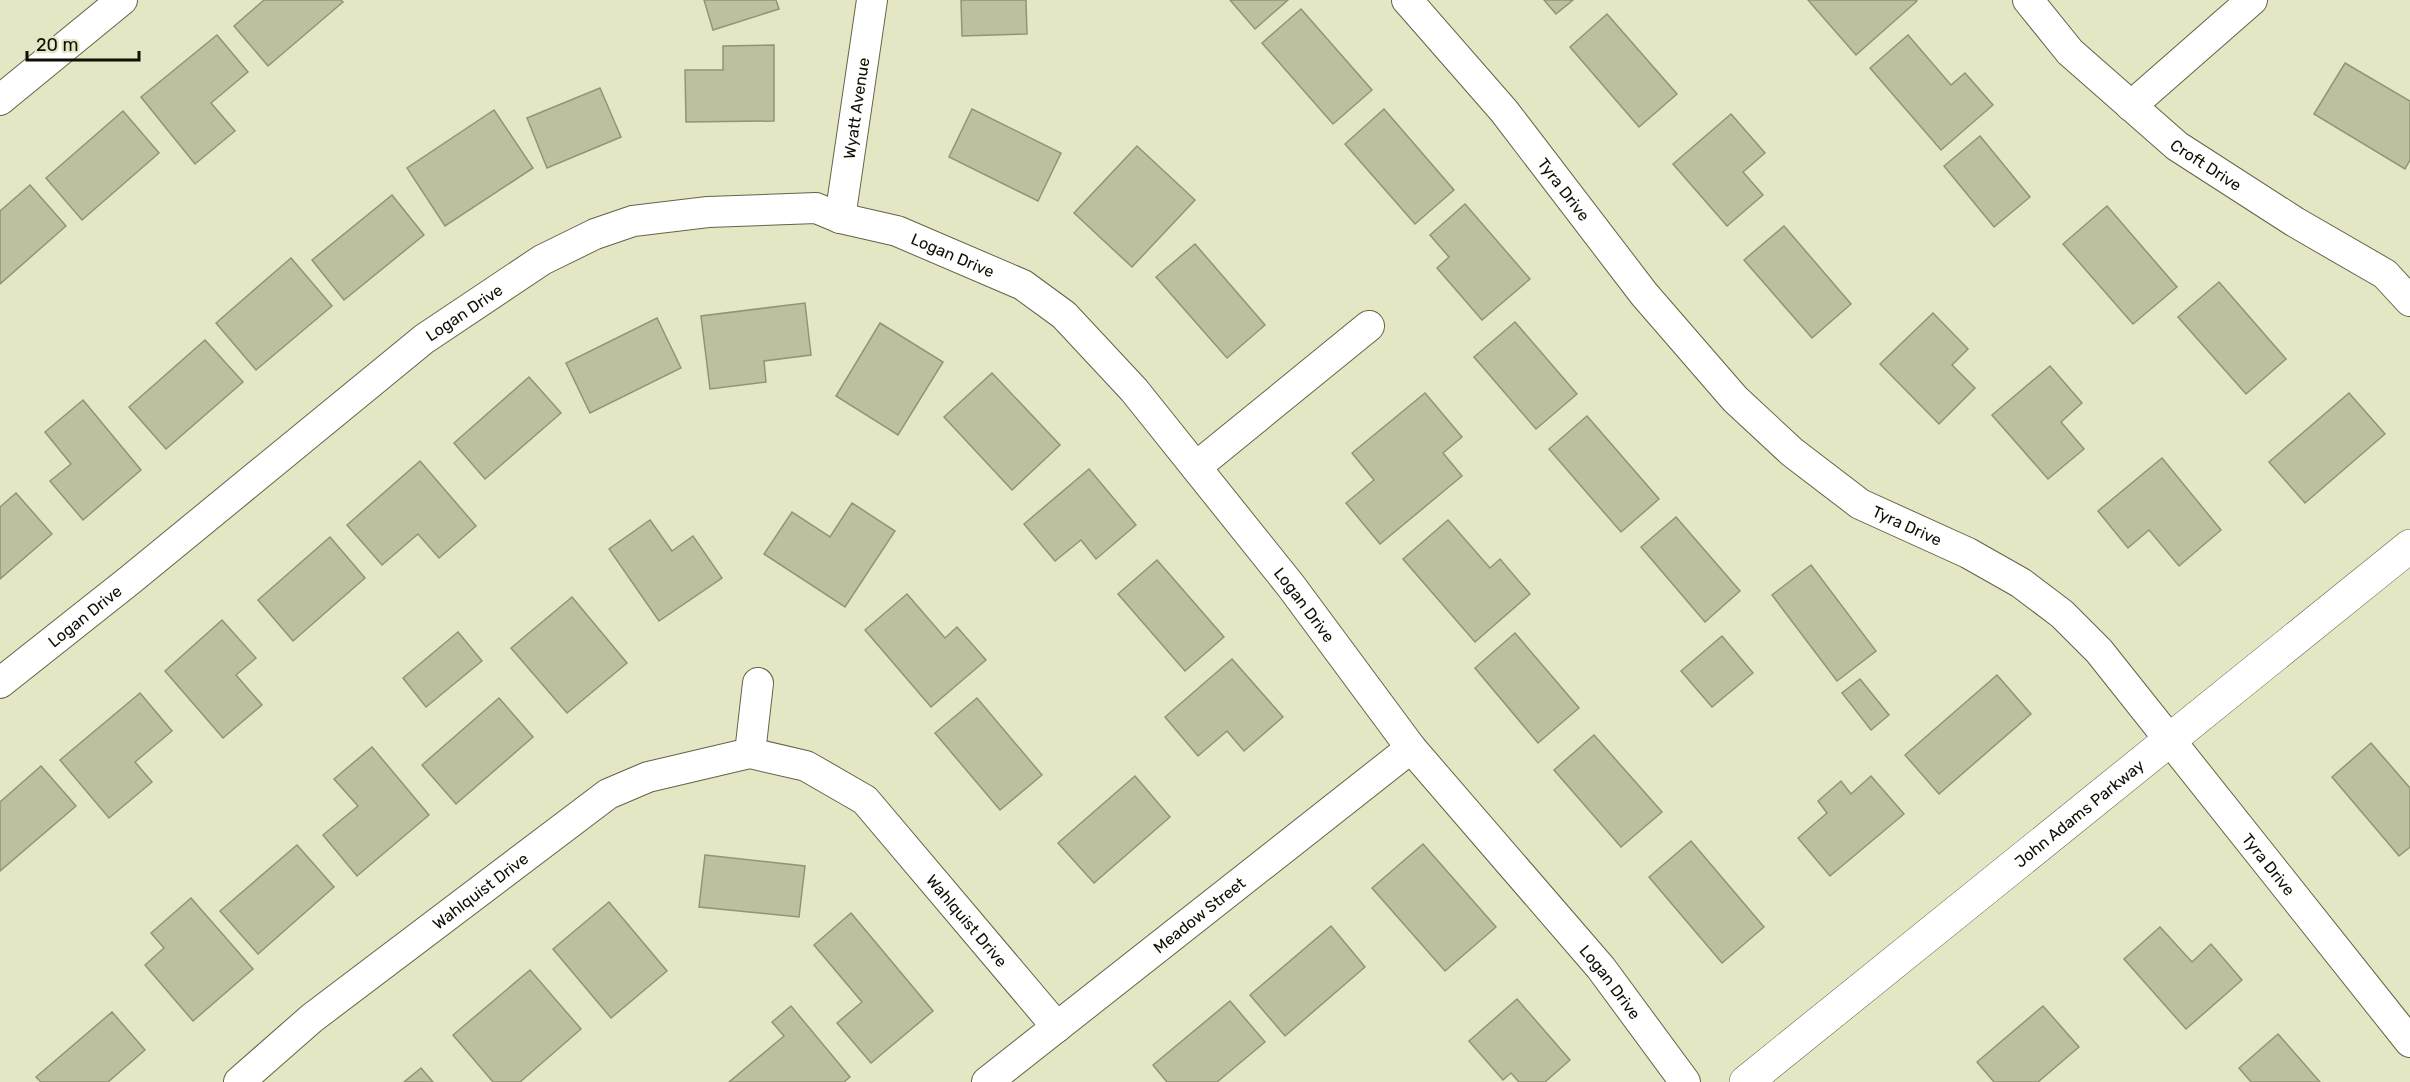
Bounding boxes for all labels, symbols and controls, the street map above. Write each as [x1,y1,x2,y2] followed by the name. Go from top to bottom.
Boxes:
[27,24,140,62] scale bar
[36,34,78,56] text: 20 m
[840,56,873,160] street label: Wyatt Avenue
[2166,136,2245,195] street label: Croft Drive
[1533,154,1594,225] street label: Tyra Drive
[908,229,997,282] street label: Logan Drive
[422,280,506,345] street label: Logan Drive
[1869,502,1945,550] street label: Tyra Drive
[1270,564,1338,646] street label: Logan Drive
[44,581,126,651] street label: Logan Drive
[2011,755,2148,872] street label: John Adams Parkway
[2238,830,2299,900] street label: Tyra Drive
[429,849,532,933] street label: Wahlquist Drive
[922,871,1011,971] street label: Wahlquist Drive
[1150,873,1249,957] street label: Meadow Street
[1575,941,1645,1023] street label: Logan Drive

